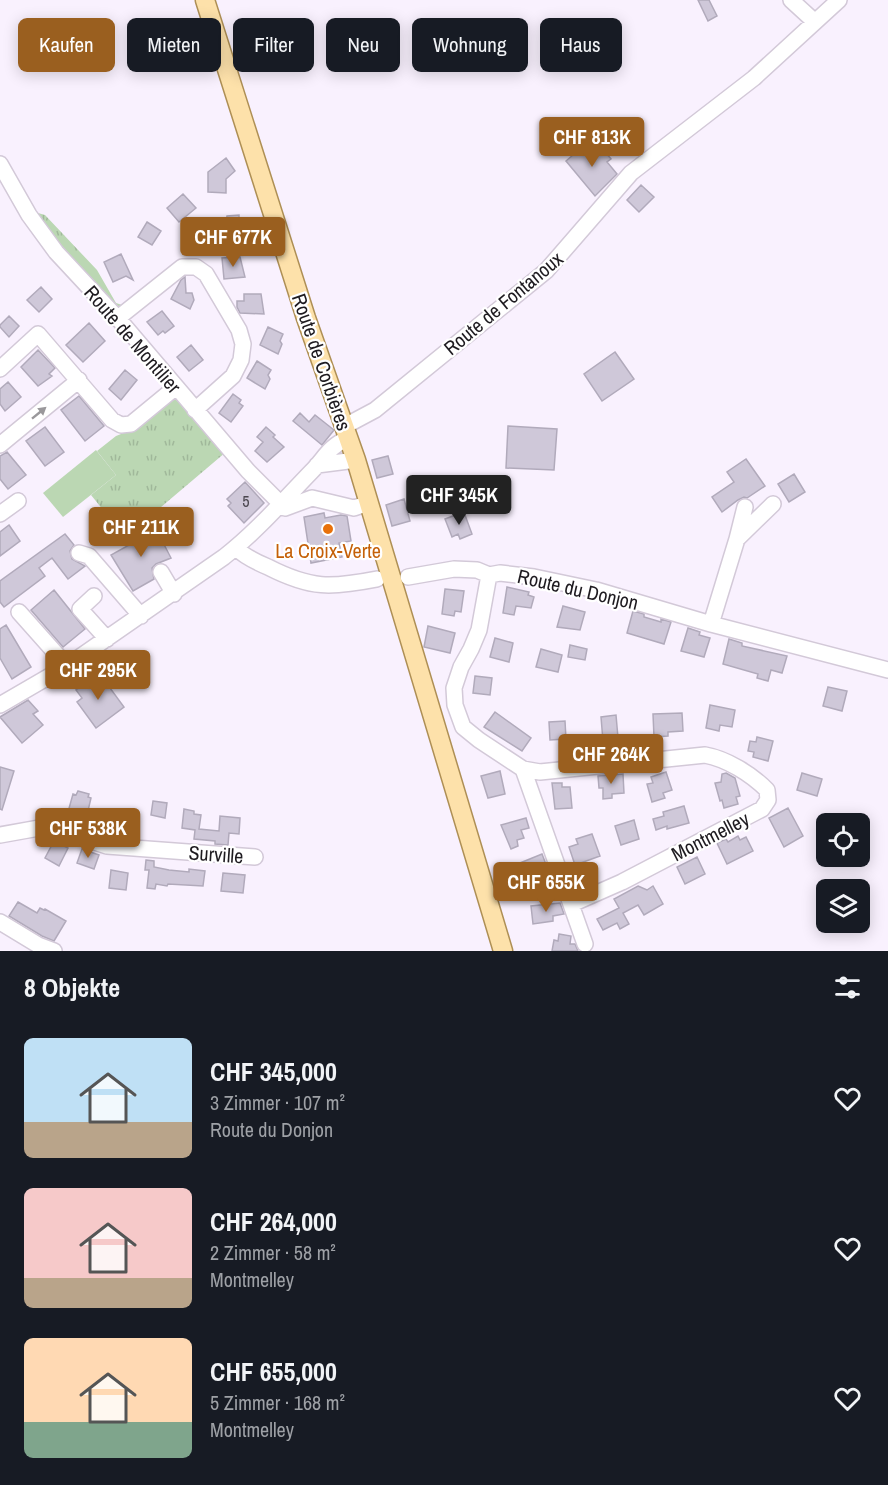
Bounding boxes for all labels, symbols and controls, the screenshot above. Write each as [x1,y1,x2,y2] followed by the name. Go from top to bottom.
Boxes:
[18,18,115,72] chip: Kaufen
[127,18,221,72] chip: Mieten
[233,18,314,72] chip: Filter
[326,18,400,72] chip: Neu
[412,18,528,72] chip: Wohnung
[540,18,622,72] chip: Haus
[530,117,654,168] pin: CHF 813K
[553,123,631,150] text: CHF 813K
[171,217,295,268] pin: CHF 677K
[194,223,272,250] text: CHF 677K
[438,245,569,361] street label: Route de Fontanoux
[79,279,188,399] street label: Route de Montilier
[286,290,358,434] street label: Route de Corbières
[31,406,47,419] one-way arrow
[397,475,521,526] pin: CHF 345K
[420,481,498,508] text: CHF 345K
[242,490,250,512] house number: 5
[79,507,203,558] pin: CHF 211K
[103,513,179,540] text: CHF 211K
[321,522,335,536] marker: La Croix-Verte
[275,537,381,564] place label: La Croix-Verte
[515,562,641,616] street label: Route du Donjon
[36,650,160,701] pin: CHF 295K
[59,656,137,683] text: CHF 295K
[549,734,673,785] pin: CHF 264K
[572,740,650,767] text: CHF 264K
[667,805,754,867] street label: Montmelley
[26,808,150,859] pin: CHF 538K
[816,813,870,933] map controls
[816,813,870,867] button: locate
[49,814,127,841] text: CHF 538K
[188,839,244,869] street label: Surville
[484,862,608,913] pin: CHF 655K
[507,868,585,895] text: CHF 655K
[816,879,870,933] button: layers
[24,970,120,1005] text: 8 Objekte
[831,971,864,1004] icon: filters
[210,1054,337,1089] text: CHF 345,000
[72,1062,144,1134] icon: home
[831,1082,864,1115] icon: heart
[210,1089,345,1116] text: 3 Zimmer · 107 m²
[210,1116,333,1143] text: Route du Donjon
[210,1204,337,1239] text: CHF 264,000
[72,1212,144,1284] icon: home
[831,1232,864,1265] icon: heart
[210,1239,336,1266] text: 2 Zimmer · 58 m²
[210,1266,294,1293] text: Montmelley
[210,1354,337,1389] text: CHF 655,000
[72,1362,144,1434] icon: home
[831,1382,864,1415] icon: heart
[210,1389,345,1416] text: 5 Zimmer · 168 m²
[210,1416,294,1443] text: Montmelley

